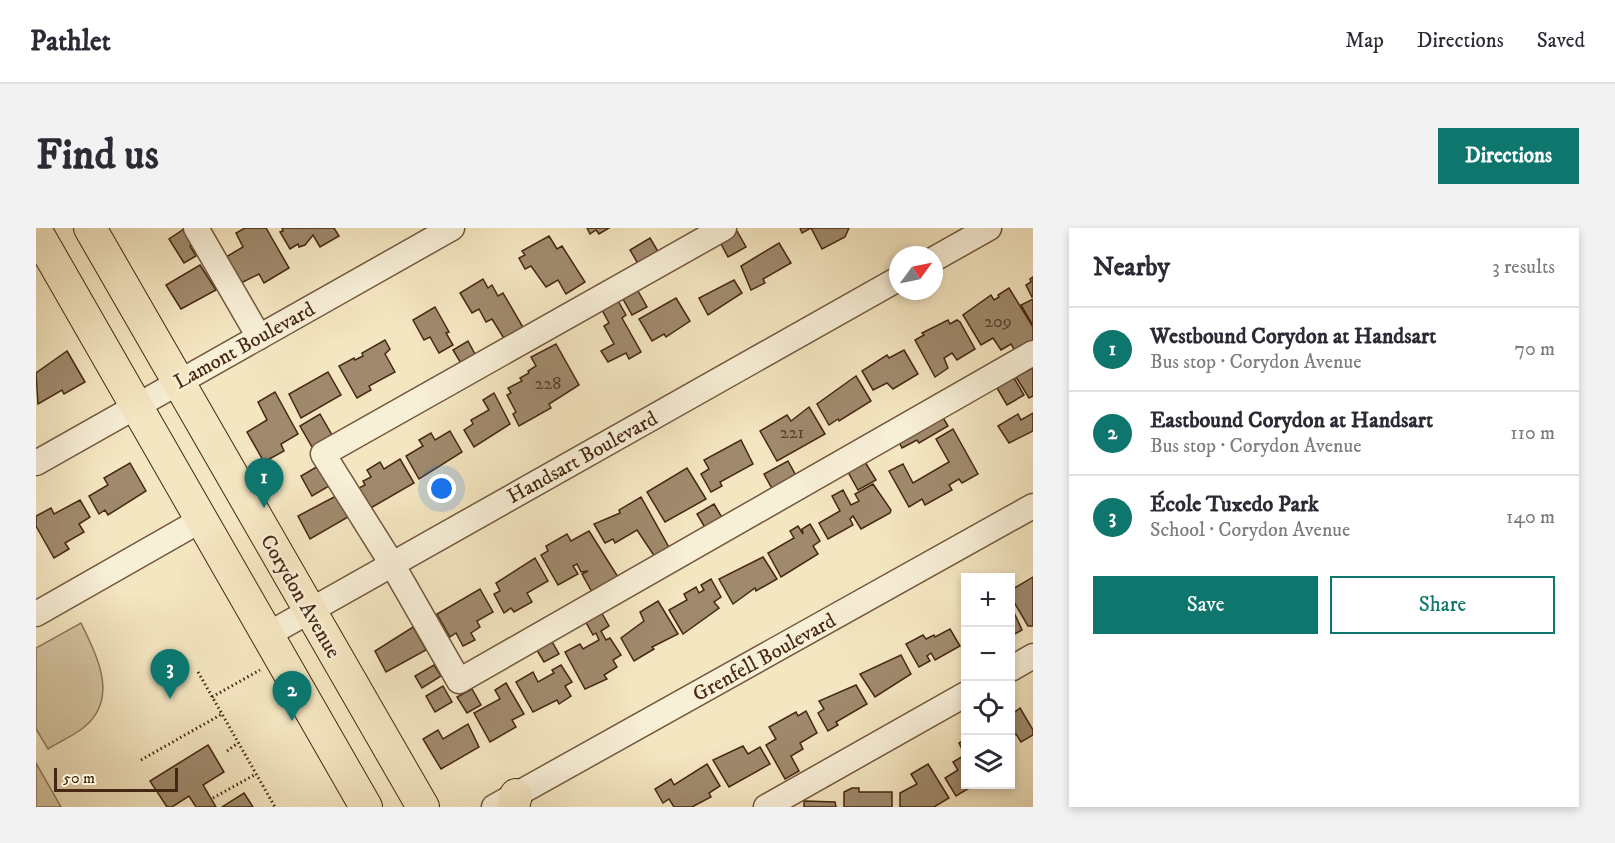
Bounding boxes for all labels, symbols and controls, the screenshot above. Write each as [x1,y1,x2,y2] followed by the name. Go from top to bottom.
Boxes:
[30,24,111,59] text: Pathlet
[1345,28,1384,54] text: Map
[1417,28,1504,54] text: Directions
[1537,28,1585,54] text: Saved
[1438,128,1579,184] button: Directions
[36,130,159,182] text: Find us
[889,246,943,300] north arrow
[1093,251,1170,284] text: Nearby
[1492,255,1555,280] text: 3 results
[170,296,320,395] street label: Lamont Boulevard
[984,311,1012,333] house number: 209
[1150,323,1436,350] text: Westbound Corydon at Handsart
[1109,337,1116,362] text: 1
[1514,337,1555,362] text: 70 m
[1150,350,1361,375] text: Bus stop · Corydon Avenue
[535,373,561,395] house number: 228
[503,406,663,510] street label: Handsart Boulevard
[1150,407,1433,434] text: Eastbound Corydon at Handsart
[1108,421,1117,446] text: 2
[1510,421,1555,446] text: 110 m
[780,422,804,444] house number: 221
[1150,434,1361,459] text: Bus stop · Corydon Avenue
[244,458,284,508] pin: 1
[427,474,456,503] your location
[1150,491,1319,518] text: École Tuxedo Park
[1109,505,1116,530] text: 3
[1506,505,1555,530] text: 140 m
[1150,518,1350,543] text: School · Corydon Avenue
[254,530,346,663] street label: Corydon Avenue
[961,573,1015,789] map controls
[961,573,1015,627] button: +
[1093,576,1318,634] button: Save
[1330,576,1555,634] button: Share
[688,608,841,708] street label: Grenfell Boulevard
[961,627,1015,681] button: −
[150,650,190,699] pin: 3
[272,672,312,721] pin: 2
[961,681,1015,735] button: locate
[961,735,1015,789] button: layers
[54,765,178,792] scale bar
[63,768,95,788] text: 50 m

